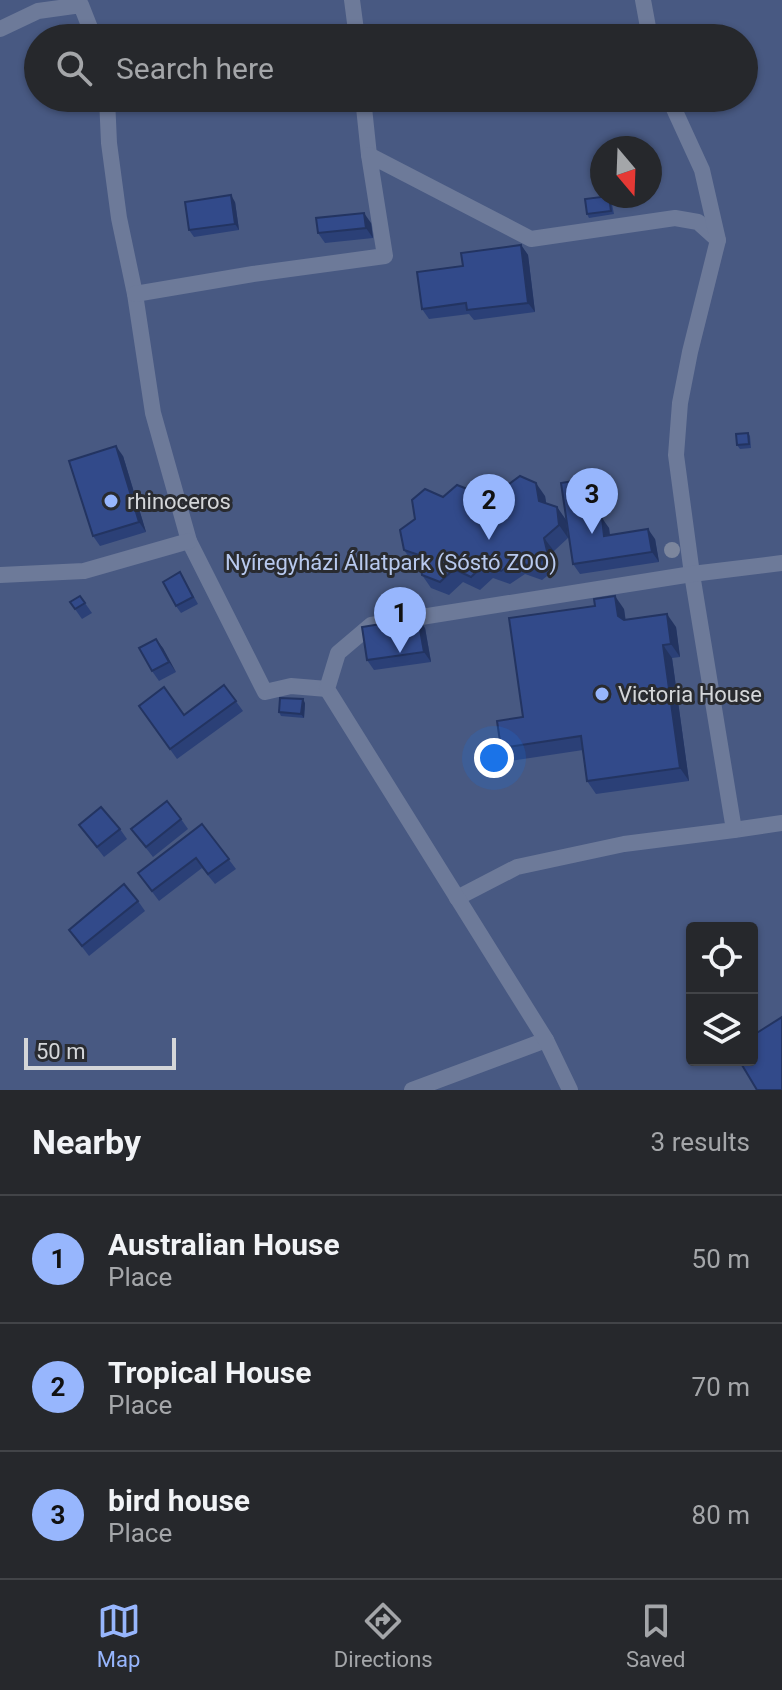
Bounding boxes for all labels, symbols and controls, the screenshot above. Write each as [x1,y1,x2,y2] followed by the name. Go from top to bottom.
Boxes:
[24,24,758,112] search box
[52,46,96,90] icon: search
[116,51,274,86] text: Search here
[590,136,662,208] north arrow
[566,468,618,534] pin: 3
[463,474,515,540] pin: 2
[127,489,231,514] place label: rhinoceros
[102,492,120,510] marker: rhinoceros
[225,550,557,576] park label: Nyíregyházi Állatpark (Sóstó ZOO)
[374,587,426,653] pin: 1
[618,682,762,707] place label: Victoria House
[593,685,611,703] marker: Victoria House
[474,738,514,778] your location
[686,922,758,1066] map controls
[686,922,758,994] button: locate
[686,994,758,1066] button: layers
[24,1034,176,1070] scale bar
[36,1039,85,1064] text: 50 m
[32,1122,141,1162] text: Nearby
[651,1127,750,1157] text: 3 results
[108,1227,340,1262] text: Australian House
[51,1244,65,1274] text: 1
[692,1244,750,1274] text: 50 m
[108,1262,172,1292] text: Place
[108,1355,311,1390] text: Tropical House
[51,1372,65,1402] text: 2
[692,1372,750,1402] text: 70 m
[108,1390,172,1420] text: Place
[108,1483,250,1518] text: bird house
[51,1500,65,1530] text: 3
[692,1500,750,1530] text: 80 m
[108,1518,172,1548] text: Place
[97,1599,141,1672] tab: Map
[334,1599,433,1672] tab: Directions
[626,1599,685,1672] tab: Saved

